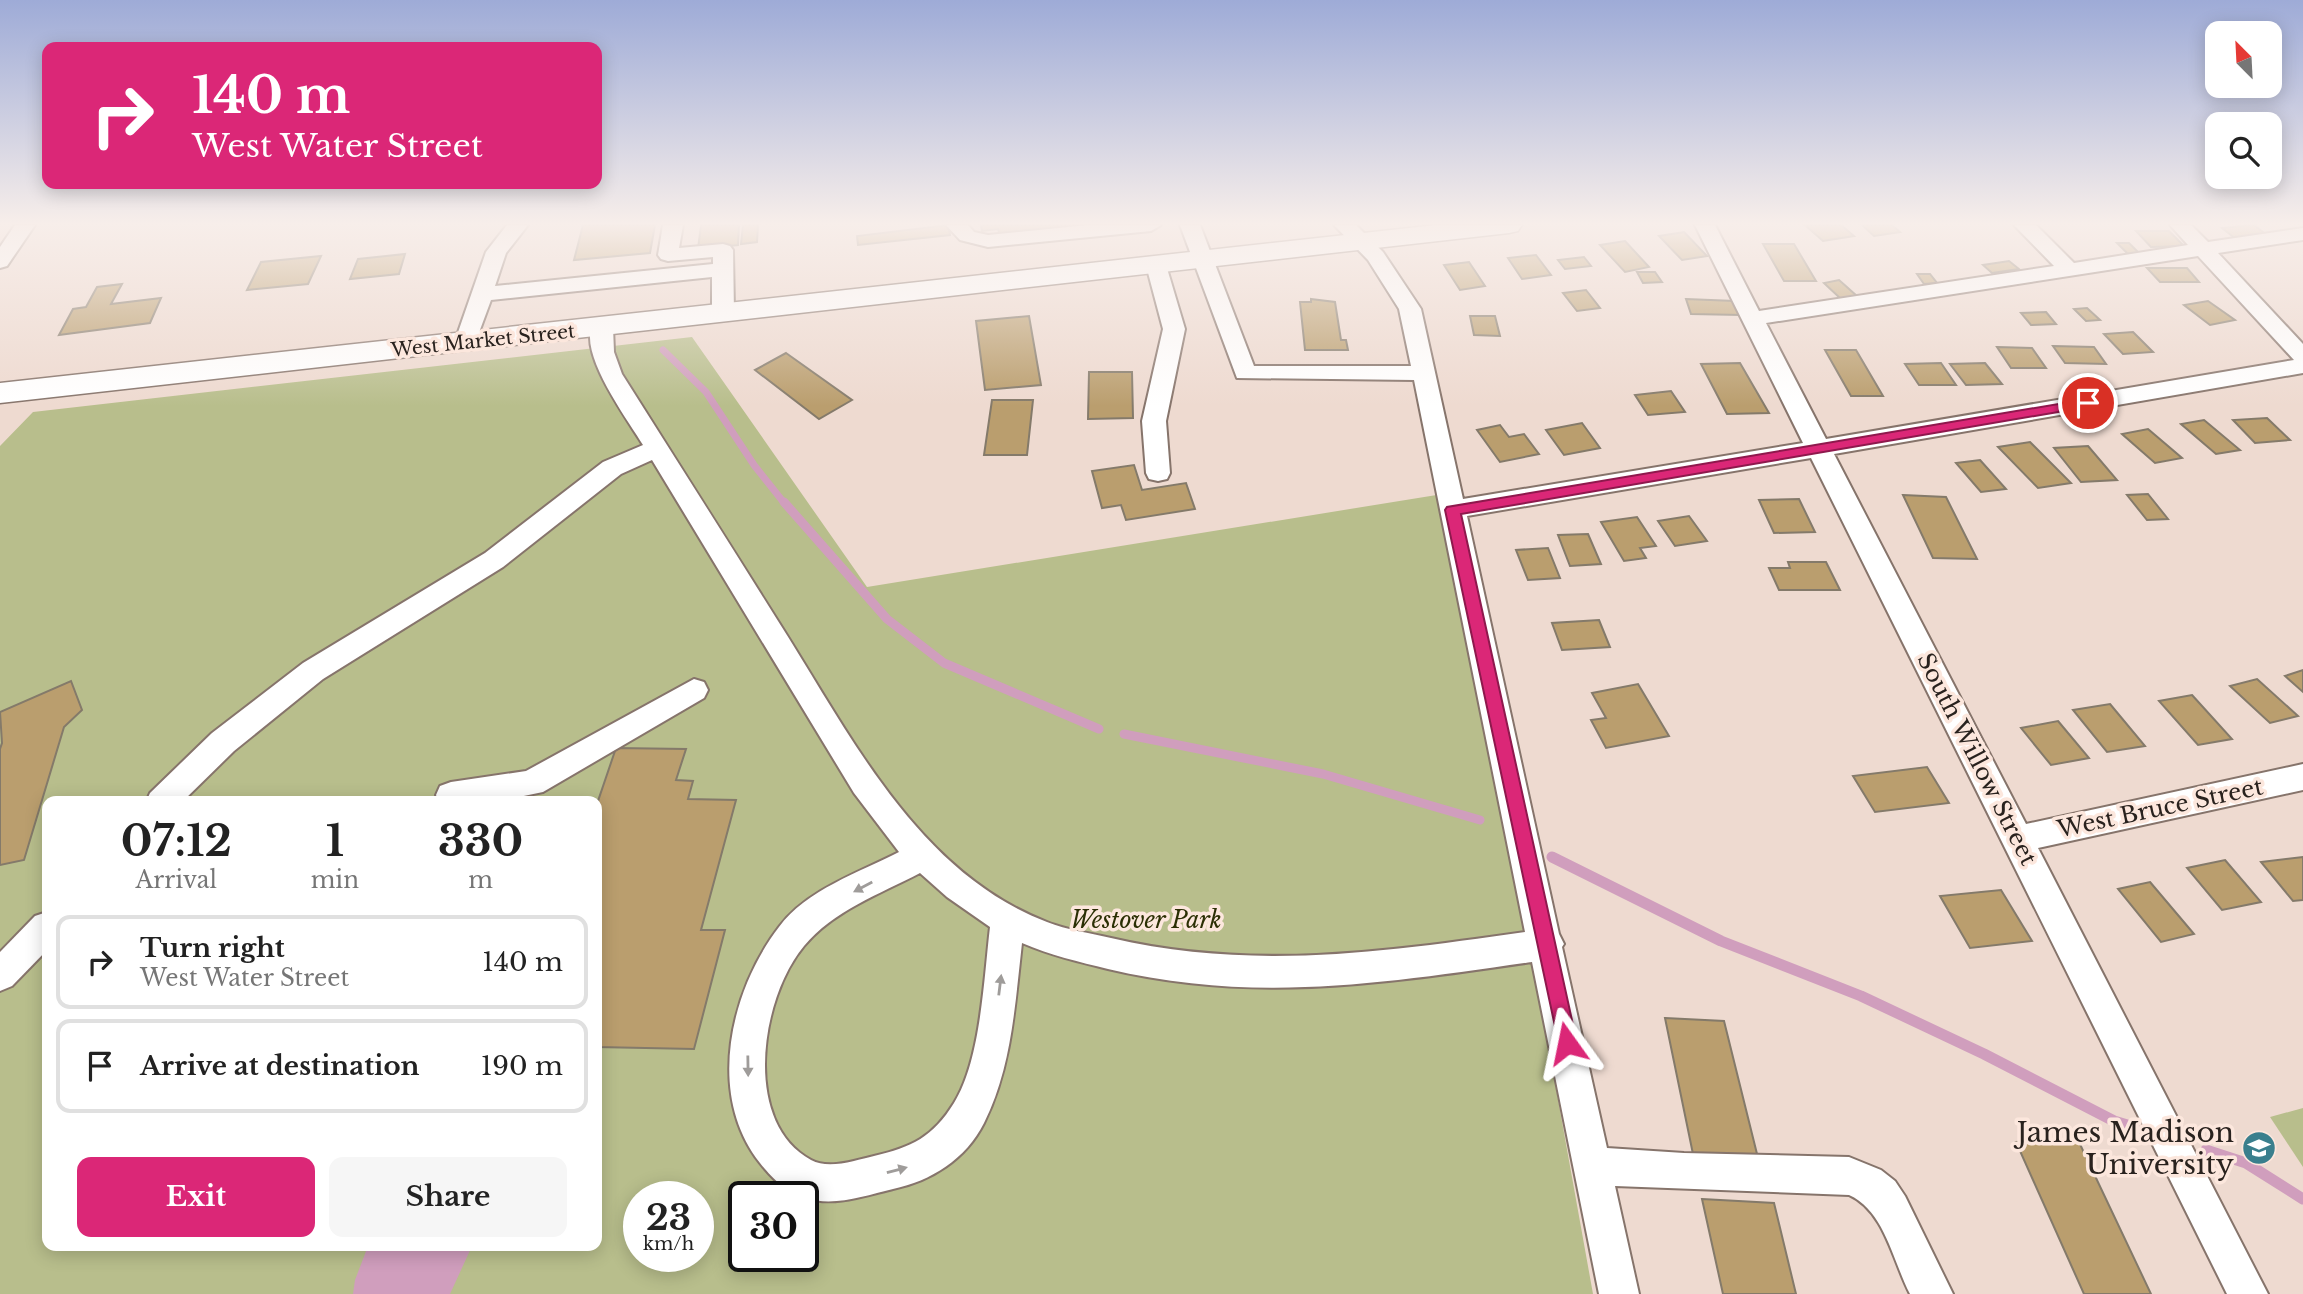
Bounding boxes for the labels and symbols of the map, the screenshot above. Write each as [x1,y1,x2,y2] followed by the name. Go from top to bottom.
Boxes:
[2205,21,2282,98] north arrow
[389,319,577,362] street label: West Market Street
[2058,373,2118,433] pin
[1911,648,2043,870] street label: South Willow Street
[2054,772,2266,844] street label: West Bruce Street
[853,881,873,892] one-way arrow
[1070,906,1222,934] park label: Westover Park
[995,973,1006,995] one-way arrow
[1530,1006,1604,1080] position arrow
[742,1055,754,1077] one-way arrow
[2013,1115,2234,1182] place label: James Madison University
[2240,1129,2278,1167] school or university icon: James Madison University
[886,1164,908,1175] one-way arrow
[728,1181,819,1272] speed limit sign: 30

